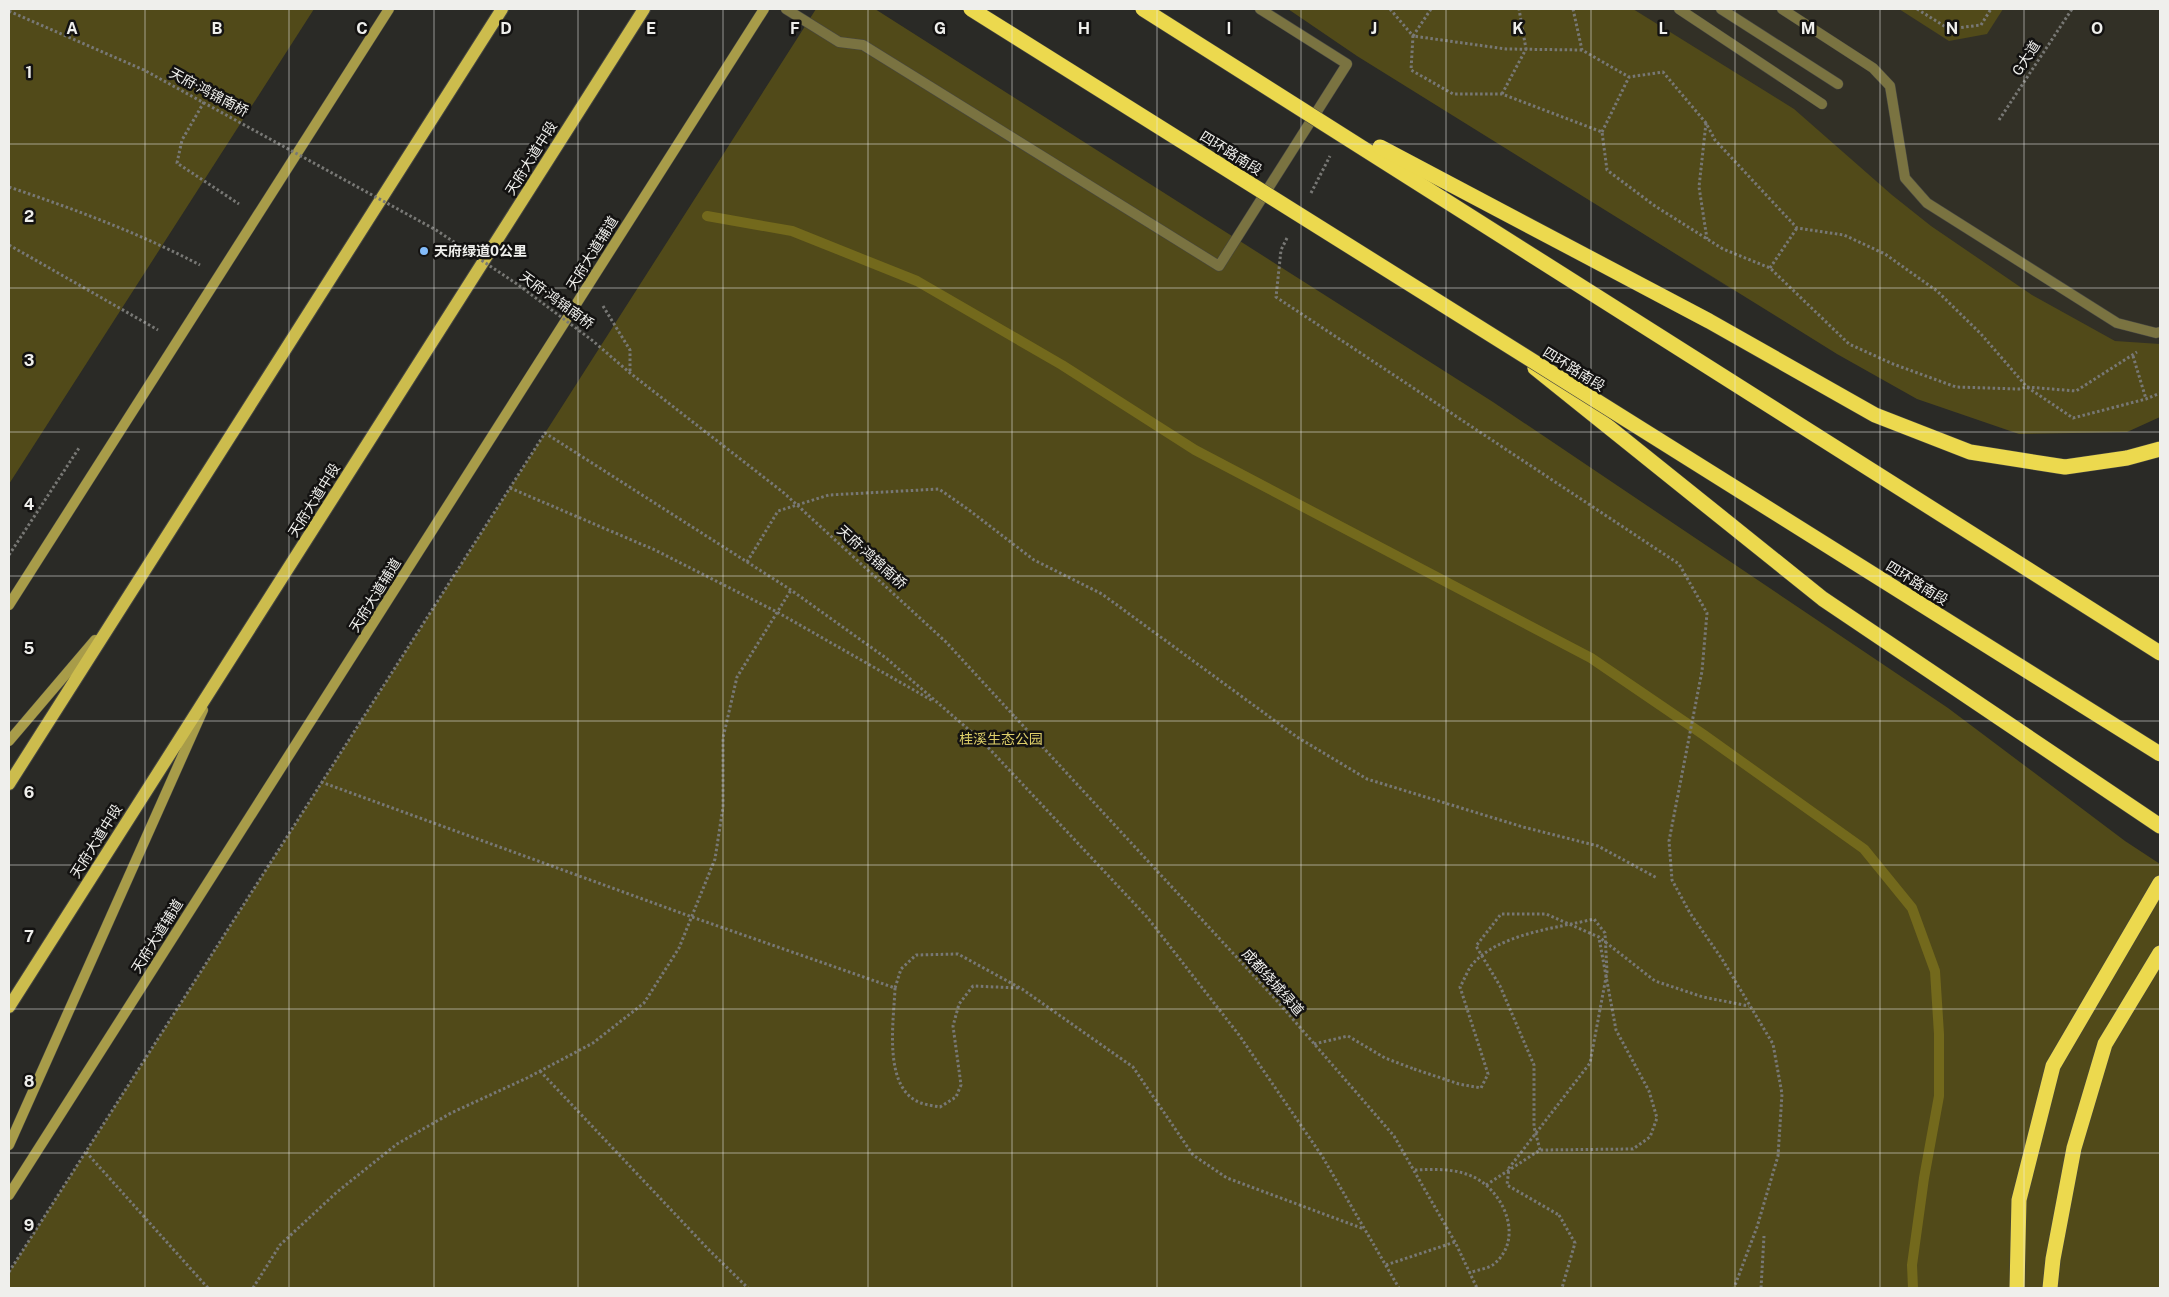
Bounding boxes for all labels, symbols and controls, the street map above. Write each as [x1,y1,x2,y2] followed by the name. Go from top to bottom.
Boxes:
[66,19,78,38] text: A
[212,19,223,38] text: B
[356,19,368,38] text: C
[500,19,512,38] text: D
[646,19,656,38] text: E
[790,19,800,38] text: F
[934,19,946,38] text: G
[1078,19,1090,38] text: H
[1227,19,1231,38] text: I
[1371,19,1377,38] text: J
[1512,19,1524,38] text: K
[1658,19,1668,38] text: L
[1801,19,1815,38] text: M
[1946,19,1958,38] text: N
[2091,19,2103,38] text: O
[2009,38,2043,78] street label: G大道
[26,63,32,82] text: 1
[167,64,251,120] street label: 天府·鸿锦南桥
[502,118,560,198] street label: 天府大道中段
[1197,128,1265,178] street label: 四环路南段
[24,207,34,226] text: 2
[563,213,621,293] street label: 天府大道辅道
[434,243,527,259] place label: 天府绿道0公里
[418,245,430,257] marker: 天府绿道0公里
[517,268,597,332] street label: 天府·鸿锦南桥
[1540,344,1608,394] street label: 四环路南段
[24,351,34,370] text: 3
[285,460,343,540] street label: 天府大道中段
[24,495,35,514] text: 4
[834,522,910,592] street label: 天府·鸿锦南桥
[346,555,404,635] street label: 天府大道辅道
[1883,558,1951,608] street label: 四环路南段
[24,639,35,658] text: 5
[959,731,1043,747] park label: 桂溪生态公园
[24,783,34,802] text: 6
[67,801,125,881] street label: 天府大道中段
[128,896,186,976] street label: 天府大道辅道
[24,927,34,946] text: 7
[1239,945,1307,1019] street label: 成都绕城绿道
[24,1072,35,1091] text: 8
[24,1216,34,1235] text: 9

